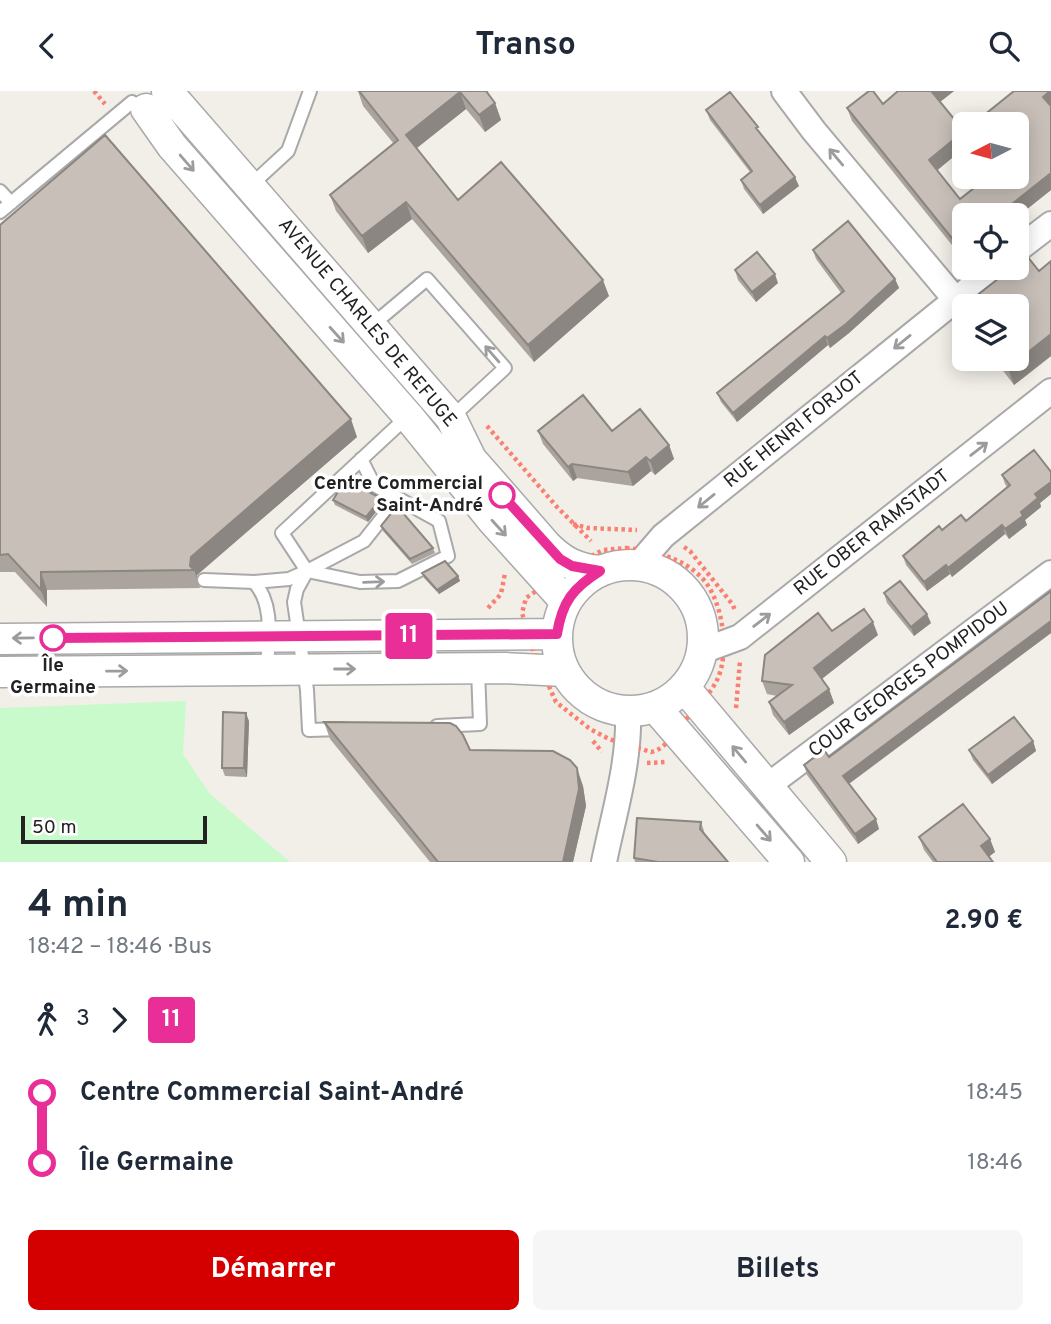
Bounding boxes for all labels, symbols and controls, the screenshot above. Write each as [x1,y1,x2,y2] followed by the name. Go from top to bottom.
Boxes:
[475,26,576,66] text: Transo
[28,27,66,65] icon: back
[985,27,1023,65] icon: search
[952,112,1029,189] north arrow
[952,112,1029,371] map controls
[828,148,844,166] one-way arrow
[179,154,195,172] one-way arrow
[952,203,1029,280] button: locate
[272,214,462,432] street label: AVENUE CHARLES DE REFUGE
[952,294,1029,371] button: layers
[329,326,345,344] one-way arrow
[893,334,911,350] one-way arrow
[484,345,500,363] one-way arrow
[719,366,869,494] street label: RUE HENRI FORJOT
[969,441,987,456] one-way arrow
[789,465,955,601] street label: RUE OBER RAMSTADT
[314,472,483,518] place label: Centre Commercial Saint-André
[489,482,515,508] marker: Centre Commercial Saint-André
[698,493,716,509] one-way arrow
[491,518,507,536] one-way arrow
[362,575,385,589] one-way arrow
[804,597,1014,763] street label: COUR GEORGES POMPIDOU
[378,613,440,659] line badge: 11
[752,613,770,628] one-way arrow
[399,621,419,651] text: 11
[40,625,66,651] marker: Île Germaine
[12,632,35,645] one-way arrow
[10,653,96,700] place label: Île Germaine
[333,662,356,676] one-way arrow
[105,664,128,678] one-way arrow
[731,746,747,764] one-way arrow
[21,813,206,845] scale bar
[32,816,77,840] text: 50 m
[756,823,772,841] one-way arrow
[28,882,128,931] text: 4 min
[945,905,1023,938] text: 2.90 €
[28,933,212,962] text: 18:42 – 18:46 · Bus
[28,1001,66,1039] icon: walk
[100,1001,138,1039] icon: forward
[76,1005,90,1034] text: 3
[162,1005,181,1035] text: 11
[80,1077,464,1110] text: Centre Commercial Saint-André
[967,1079,1023,1108] text: 18:45
[80,1147,234,1180] text: Île Germaine
[967,1149,1023,1178] text: 18:46
[28,1230,519,1310] button: Démarrer
[533,1230,1023,1310] button: Billets

